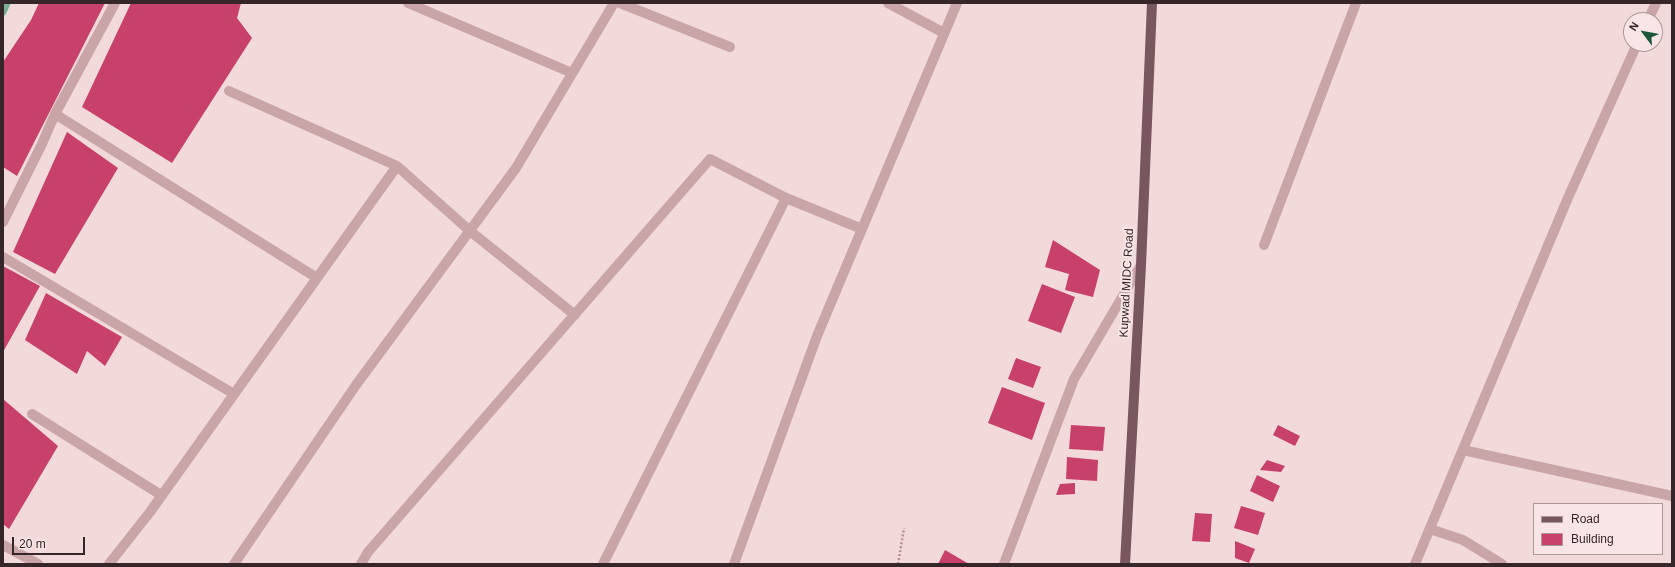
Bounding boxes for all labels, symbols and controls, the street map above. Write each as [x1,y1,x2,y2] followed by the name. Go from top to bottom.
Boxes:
[1623,12,1663,52] north arrow
[1626,20,1641,33] text: N
[1117,228,1137,338] street label: Kupwad MIDC Road
[1533,503,1663,555] legend
[1571,512,1600,526] text: Road
[14,529,87,555] scale bar
[1571,532,1614,546] text: Building
[19,537,46,551] text: 20 m

